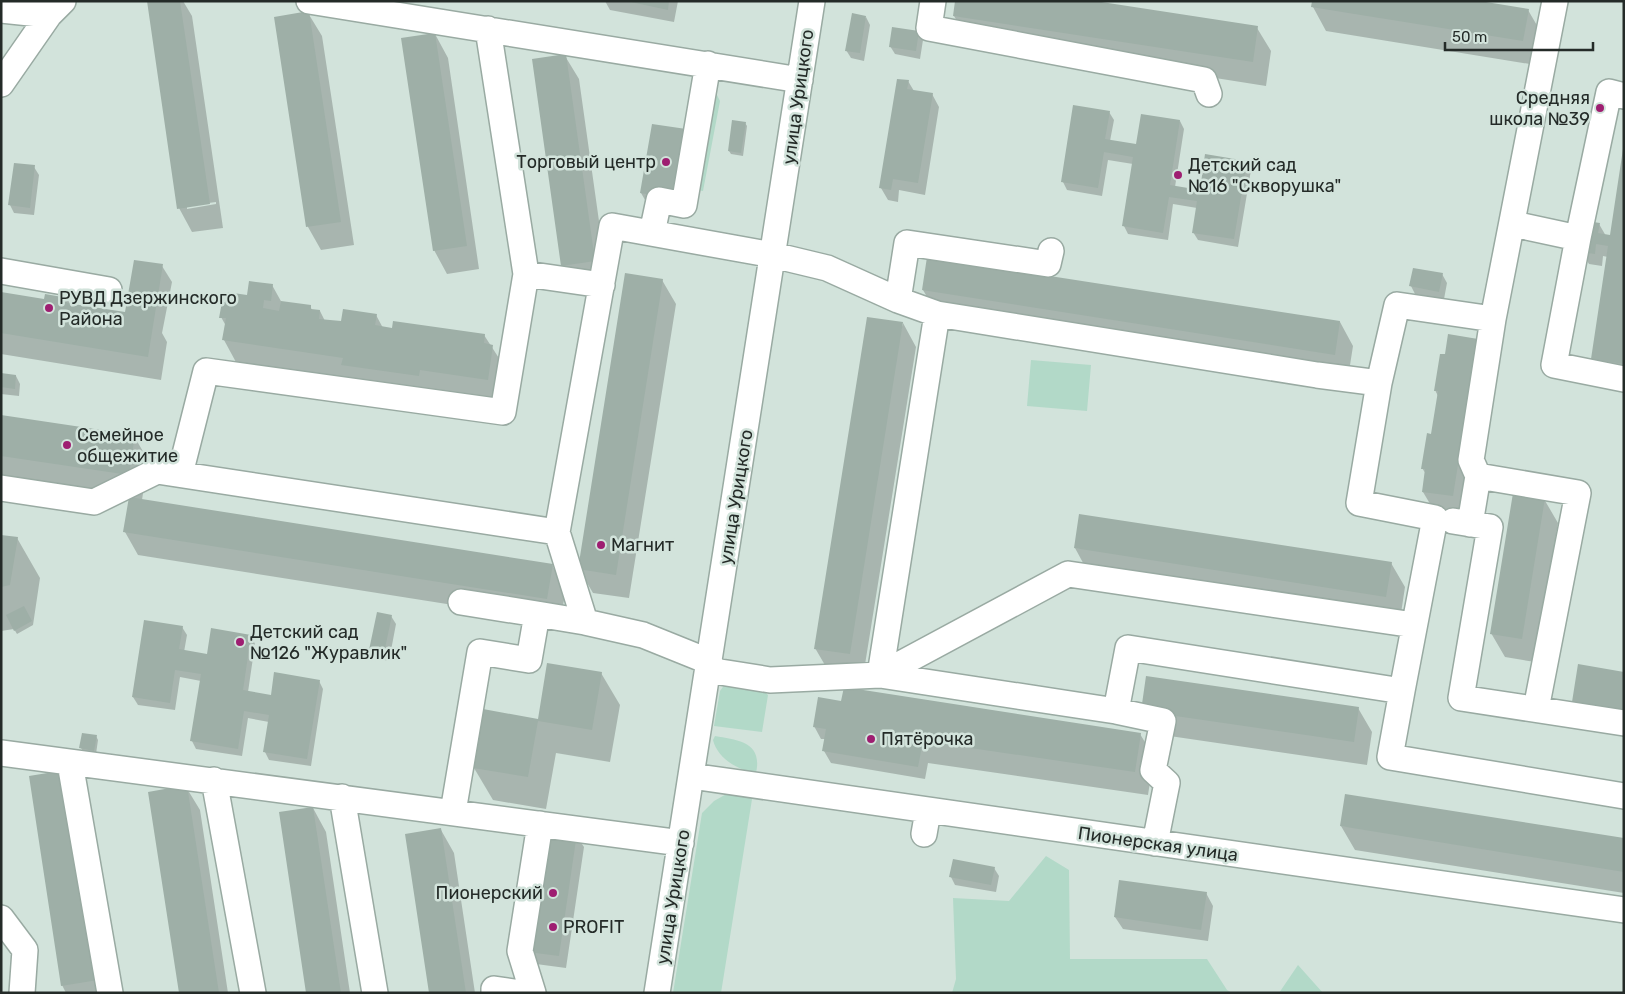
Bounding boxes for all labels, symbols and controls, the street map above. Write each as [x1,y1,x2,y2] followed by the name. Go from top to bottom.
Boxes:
[1445,20,1592,52] scale bar
[778,28,818,166] street label: улица Урицкого
[1452,28,1487,46] text: 50 m
[1489,87,1590,130] place label: Средняя школа №39
[1594,102,1606,114] marker: Средняя школа №39
[516,151,656,173] place label: Торговый центр
[1188,154,1341,197] place label: Детский сад №16 "Скворушка"
[660,156,672,168] marker: Торговый центр
[1172,169,1184,181] marker: Детский сад №16 "Скворушка"
[59,287,237,330] place label: РУВД Дзержинского Района
[43,302,55,314] marker: РУВД Дзержинского Района
[77,424,178,467] place label: Семейное общежитие
[714,428,758,566] street label: улица Урицкого
[61,439,73,451] marker: Семейное общежитие
[611,534,674,556] place label: Магнит
[595,539,607,551] marker: Магнит
[250,621,407,664] place label: Детский сад №126 "Журавлик"
[234,636,246,648] marker: Детский сад №126 "Журавлик"
[881,728,974,750] place label: Пятёрочка
[865,733,877,745] marker: Пятёрочка
[1077,822,1239,866] street label: Пионерская улица
[651,828,695,966] street label: улица Урицкого
[436,882,543,904] place label: Пионерский
[547,887,559,899] marker: Пионерский
[563,916,624,938] place label: PROFIT
[547,921,559,933] marker: PROFIT

